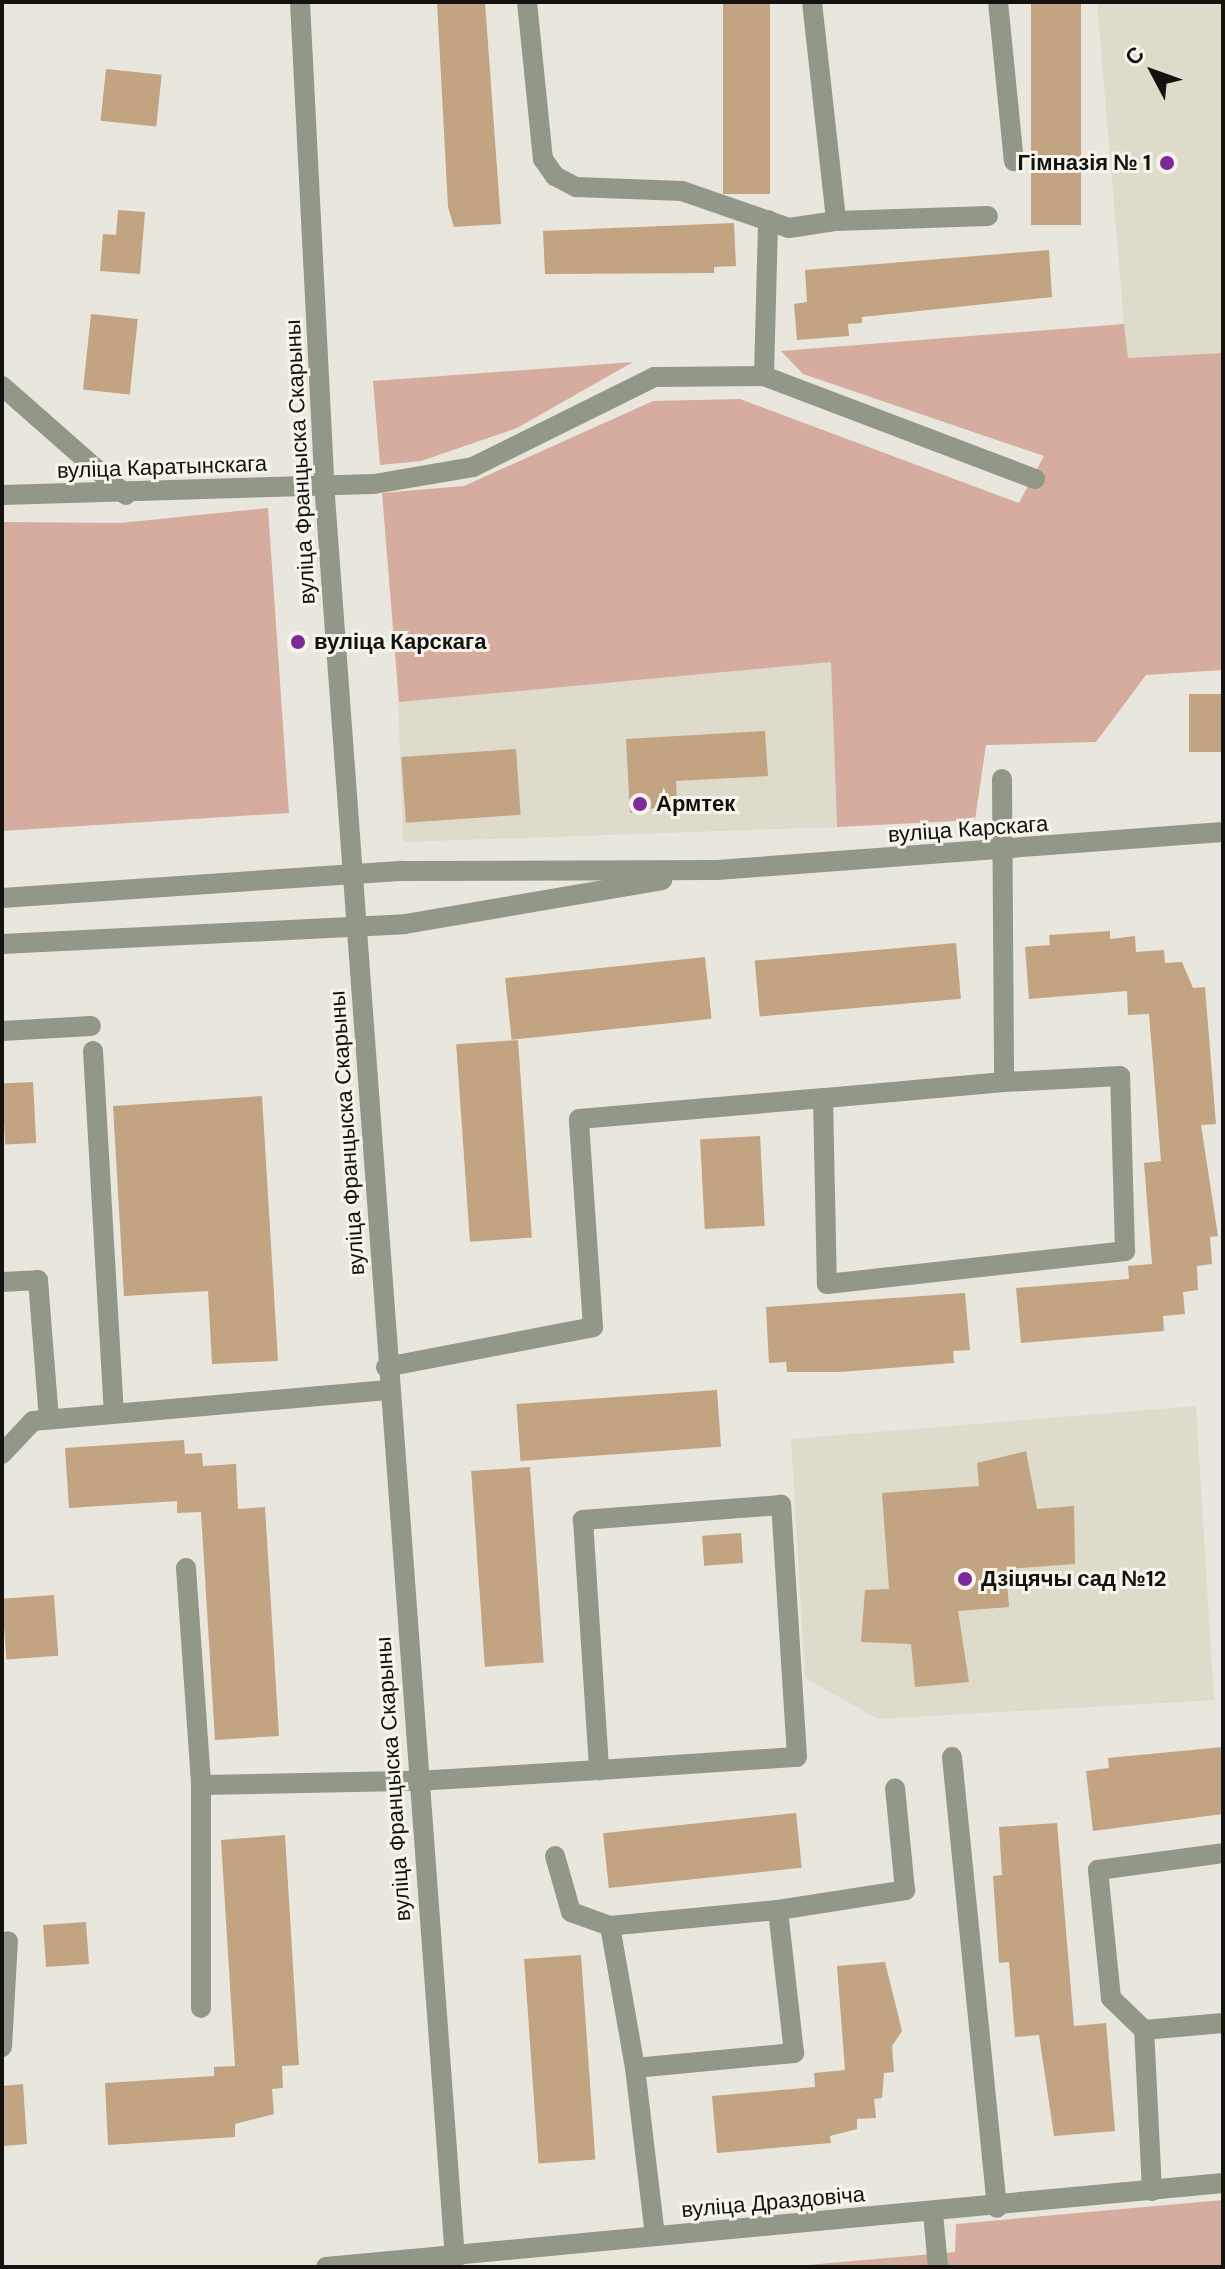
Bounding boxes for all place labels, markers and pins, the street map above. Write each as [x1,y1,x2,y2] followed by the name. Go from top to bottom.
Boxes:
[1018,150,1151,176] place label: Гімназія № 1
[1158,154,1176,172] marker: Гімназія № 1
[314,629,486,655] place label: вуліца Карскага
[289,633,307,651] marker: вуліца Карскага
[656,791,735,817] place label: Армтек
[631,795,649,813] marker: Армтек
[981,1566,1166,1592] place label: Дзіцячы сад №12
[956,1570,974,1588] marker: Дзіцячы сад №12

